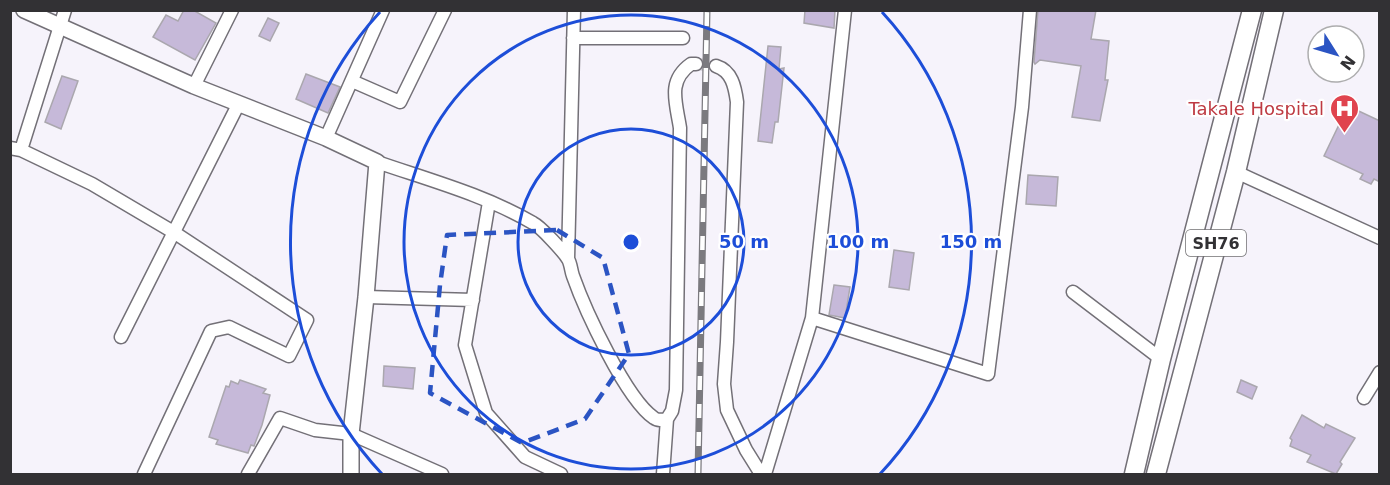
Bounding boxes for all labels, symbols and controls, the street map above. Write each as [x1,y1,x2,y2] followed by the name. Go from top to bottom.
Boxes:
[1306,24,1366,84] north arrow
[1336,52,1359,74] text: N
[1329,92,1361,134] hospital icon: Takale Hospital
[1188,98,1324,119] place label: Takale Hospital
[1186,230,1246,256] road number: SH76
[719,231,769,252] text: 50 m
[827,231,889,252] text: 100 m
[940,231,1002,252] text: 150 m
[621,232,641,252] centre of rings

